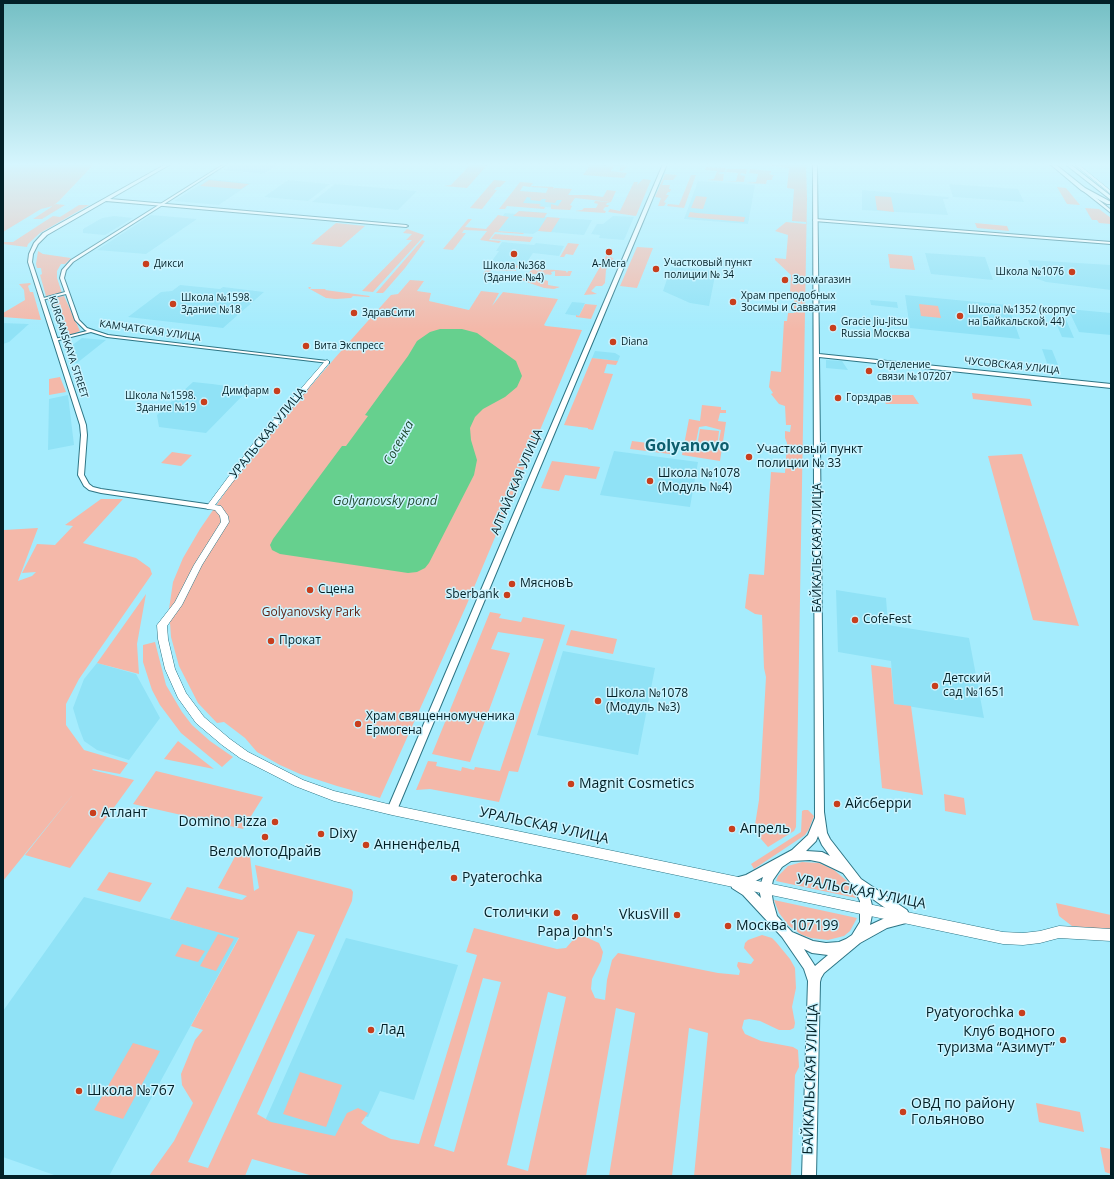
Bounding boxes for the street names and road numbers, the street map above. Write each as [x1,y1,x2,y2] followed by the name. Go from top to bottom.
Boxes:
[46,294,90,400] street label: KURGANSKAYA STREET
[99,318,201,344] street label: КАМЧАТСКАЯ УЛИЦА
[964,355,1060,377] street label: ЧУСОВСКАЯ УЛИЦА
[227,385,309,481] street label: УРАЛЬСКАЯ УЛИЦА
[488,427,546,537] street label: АЛТАЙСКАЯ УЛИЦА
[811,483,825,613] street label: БАЙКАЛЬСКАЯ УЛИЦА
[478,804,610,848] street label: УРАЛЬСКАЯ УЛИЦА
[795,871,927,913] street label: УРАЛЬСКАЯ УЛИЦА
[800,1003,822,1155] street label: БАЙКАЛЬСКАЯ УЛИЦА

